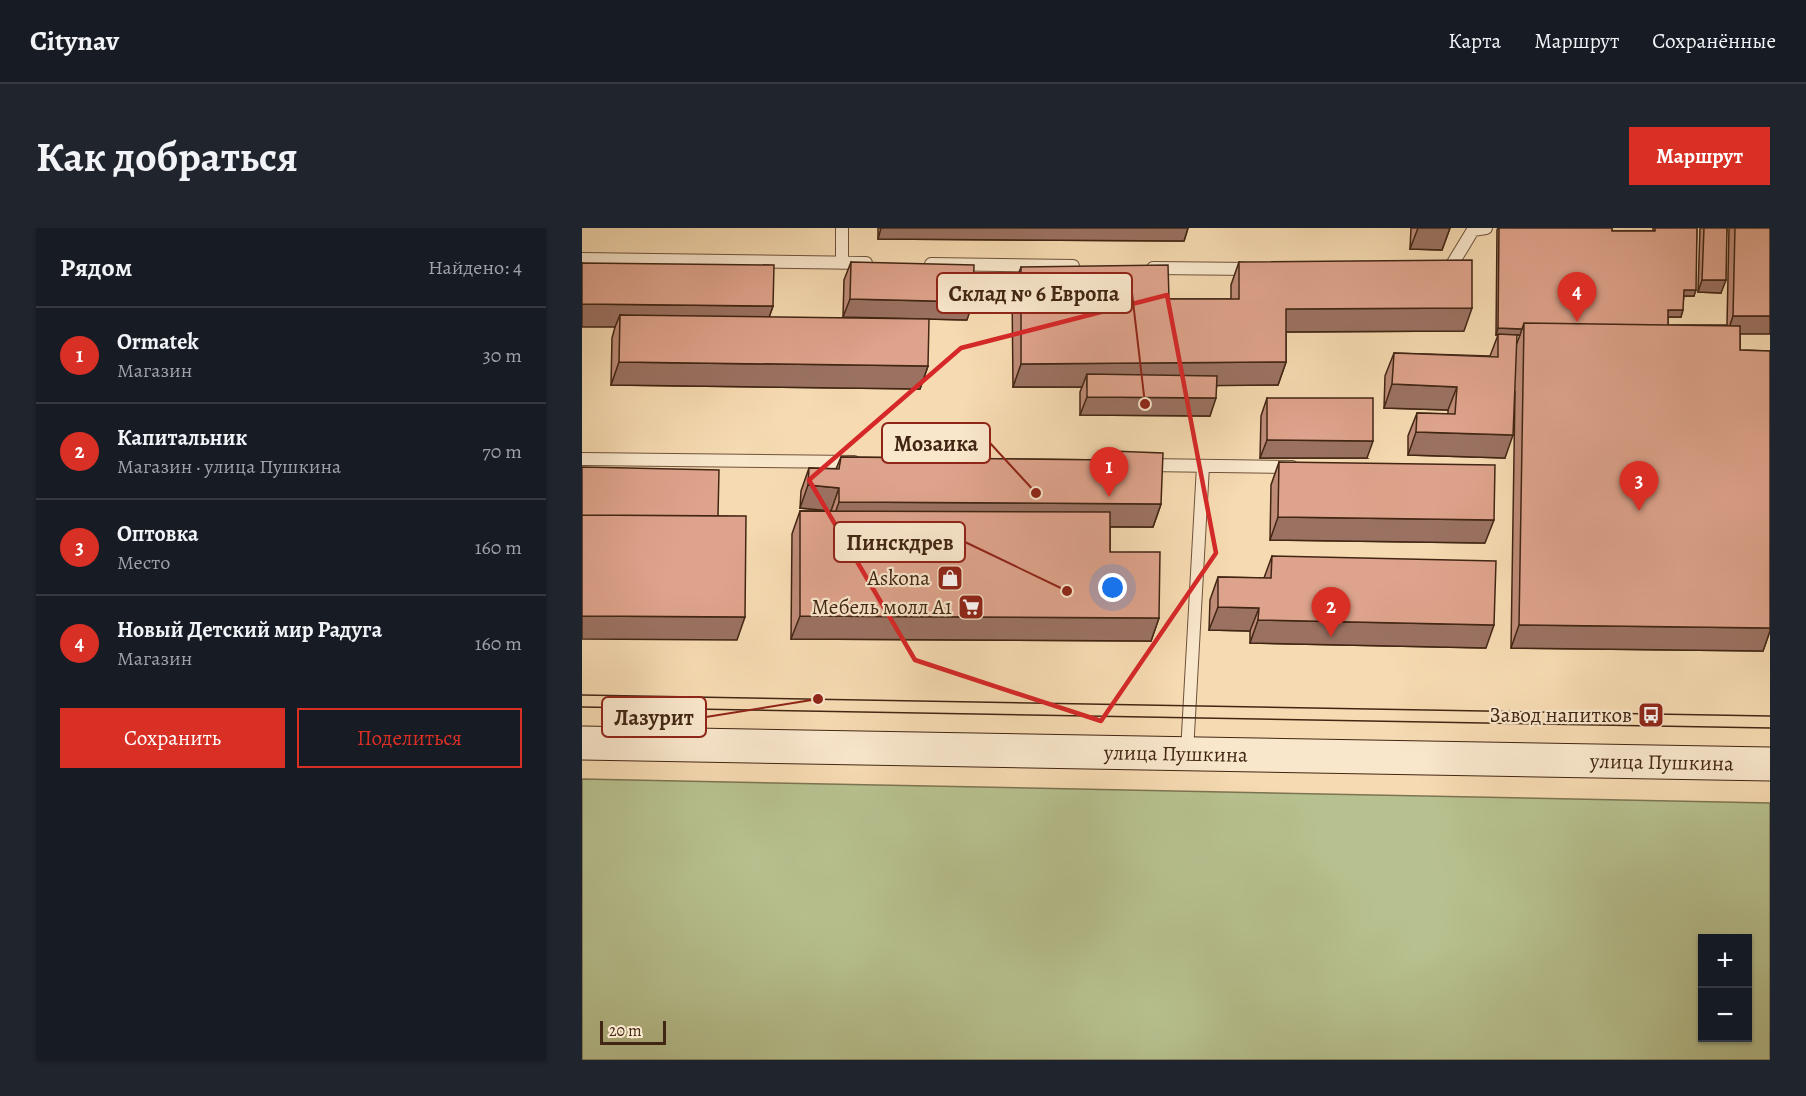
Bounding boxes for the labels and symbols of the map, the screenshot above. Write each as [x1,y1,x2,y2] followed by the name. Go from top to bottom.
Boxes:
[1558,272,1596,322] pin: 4
[937,273,1132,313] callout: Склад № 6 Европа
[949,279,1120,309] text: Склад № 6 Европа
[882,423,990,463] callout: Мозаика
[894,429,979,459] text: Мозаика
[1090,448,1128,497] pin: 1
[1620,462,1658,511] pin: 3
[834,522,965,562] callout: Пинскдрев
[846,528,954,558] text: Пинскдрев
[935,563,965,593] shop icon: Askona
[867,564,930,592] place label: Askona
[1098,573,1127,602] your location
[1312,588,1350,637] pin: 2
[956,592,986,622] supermarket icon: Мебель молл А1
[812,593,952,621] place label: Мебель молл А1
[602,697,706,737] callout: Лазурит
[1636,700,1666,730] bus stop icon: Завод напитков
[1490,701,1632,729] place label: Завод напитков
[614,703,694,733] text: Лазурит
[1103,738,1248,769] street label: улица Пушкина
[1589,747,1734,777] street label: улица Пушкина
[600,1018,666,1046] scale bar

